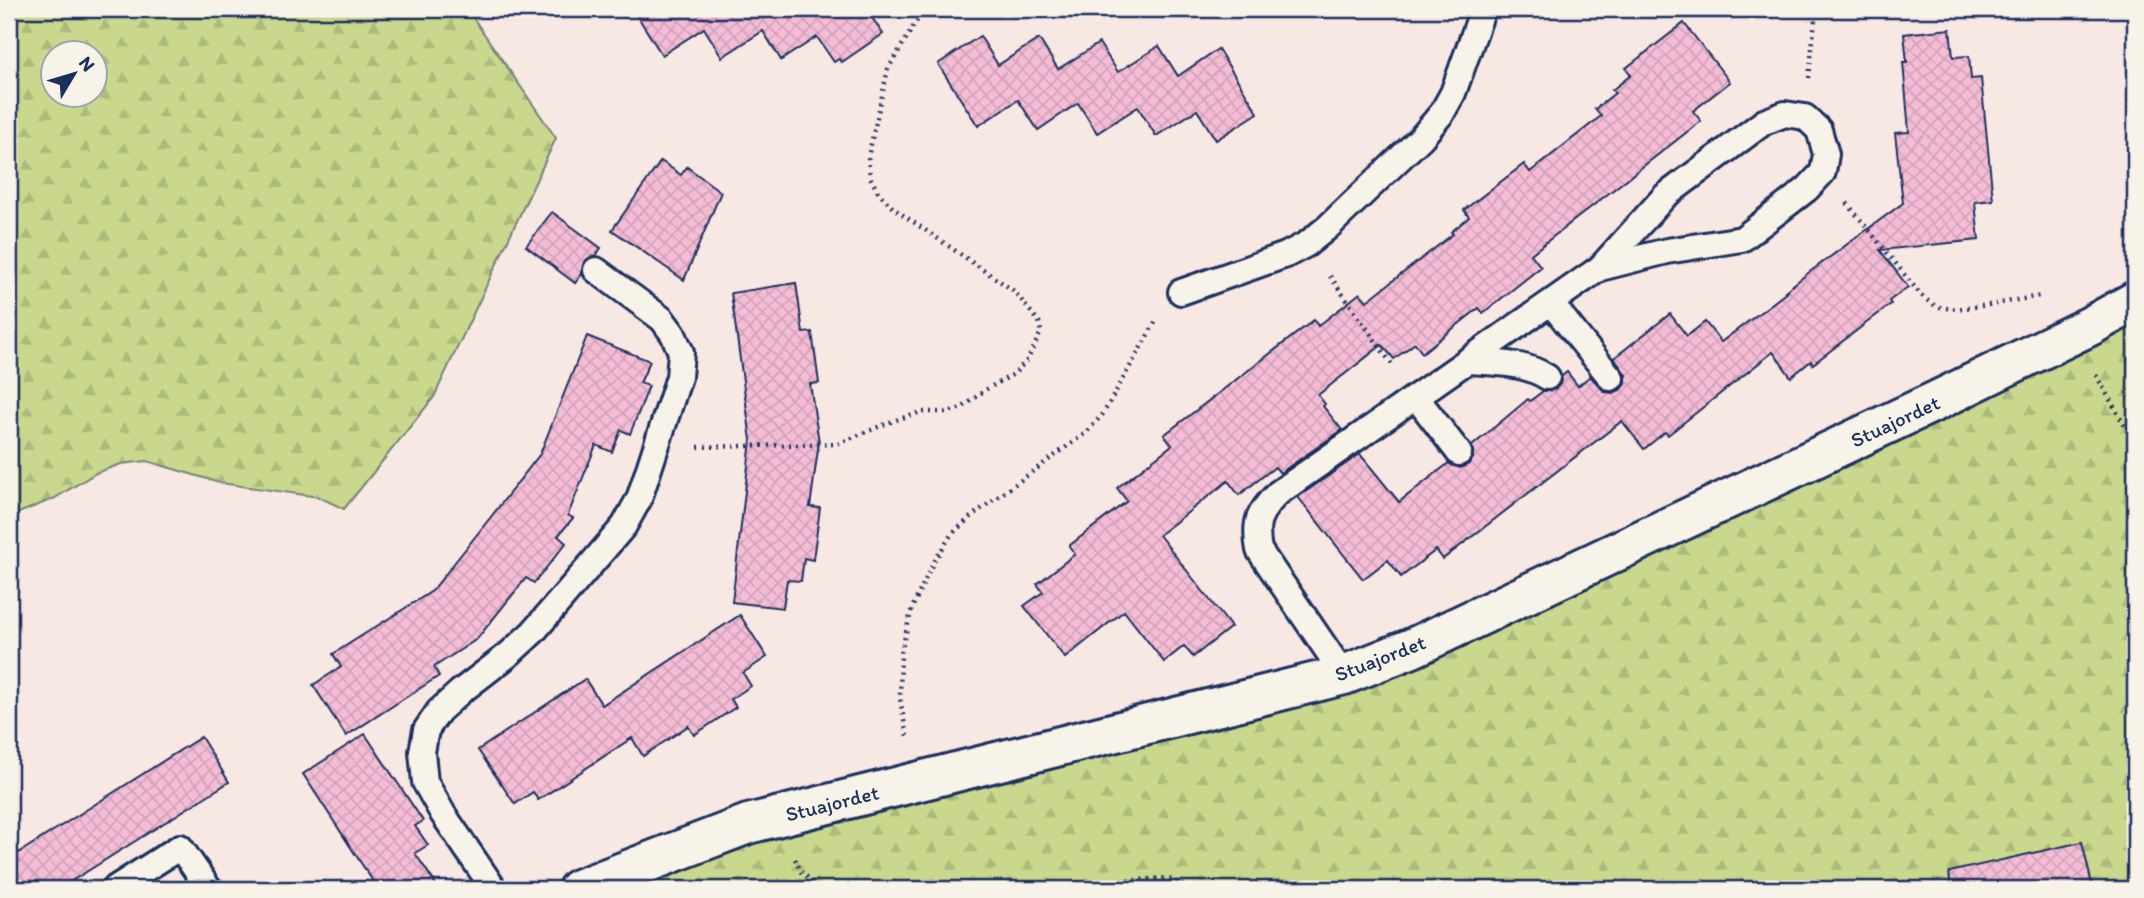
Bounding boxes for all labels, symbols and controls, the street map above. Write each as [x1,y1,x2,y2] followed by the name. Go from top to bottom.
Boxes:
[38,38,108,108] north arrow
[74,52,100,76] text: N
[1847,389,1944,452] street label: Stuajordet
[1331,629,1429,687] street label: Stuajordet
[783,779,881,827] street label: Stuajordet

